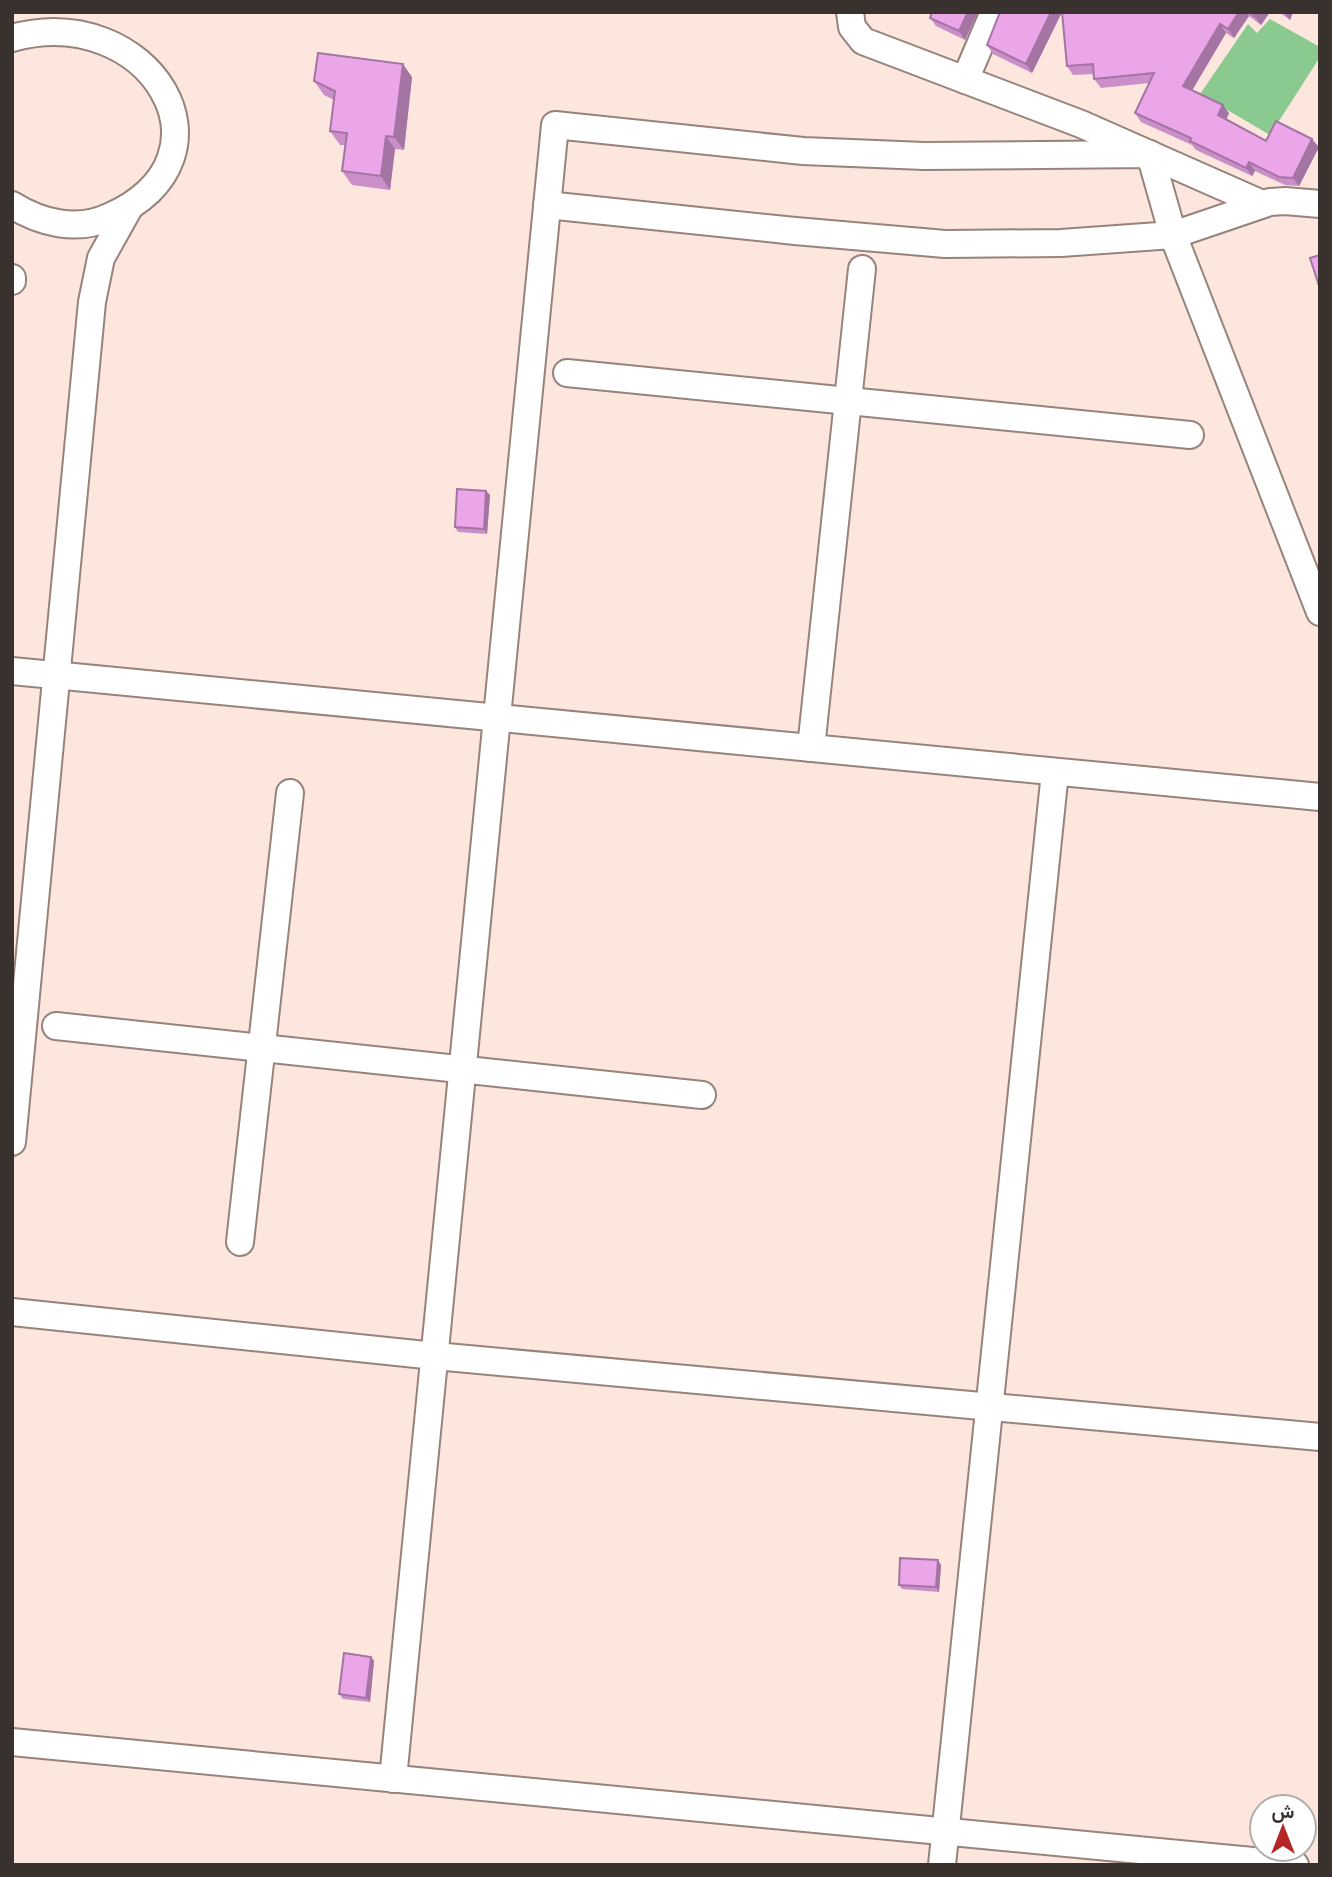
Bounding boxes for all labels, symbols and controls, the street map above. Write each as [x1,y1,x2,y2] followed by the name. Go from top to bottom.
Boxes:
[1248,1793,1318,1863] north arrow
[1272,1798,1295,1824] text: ش

